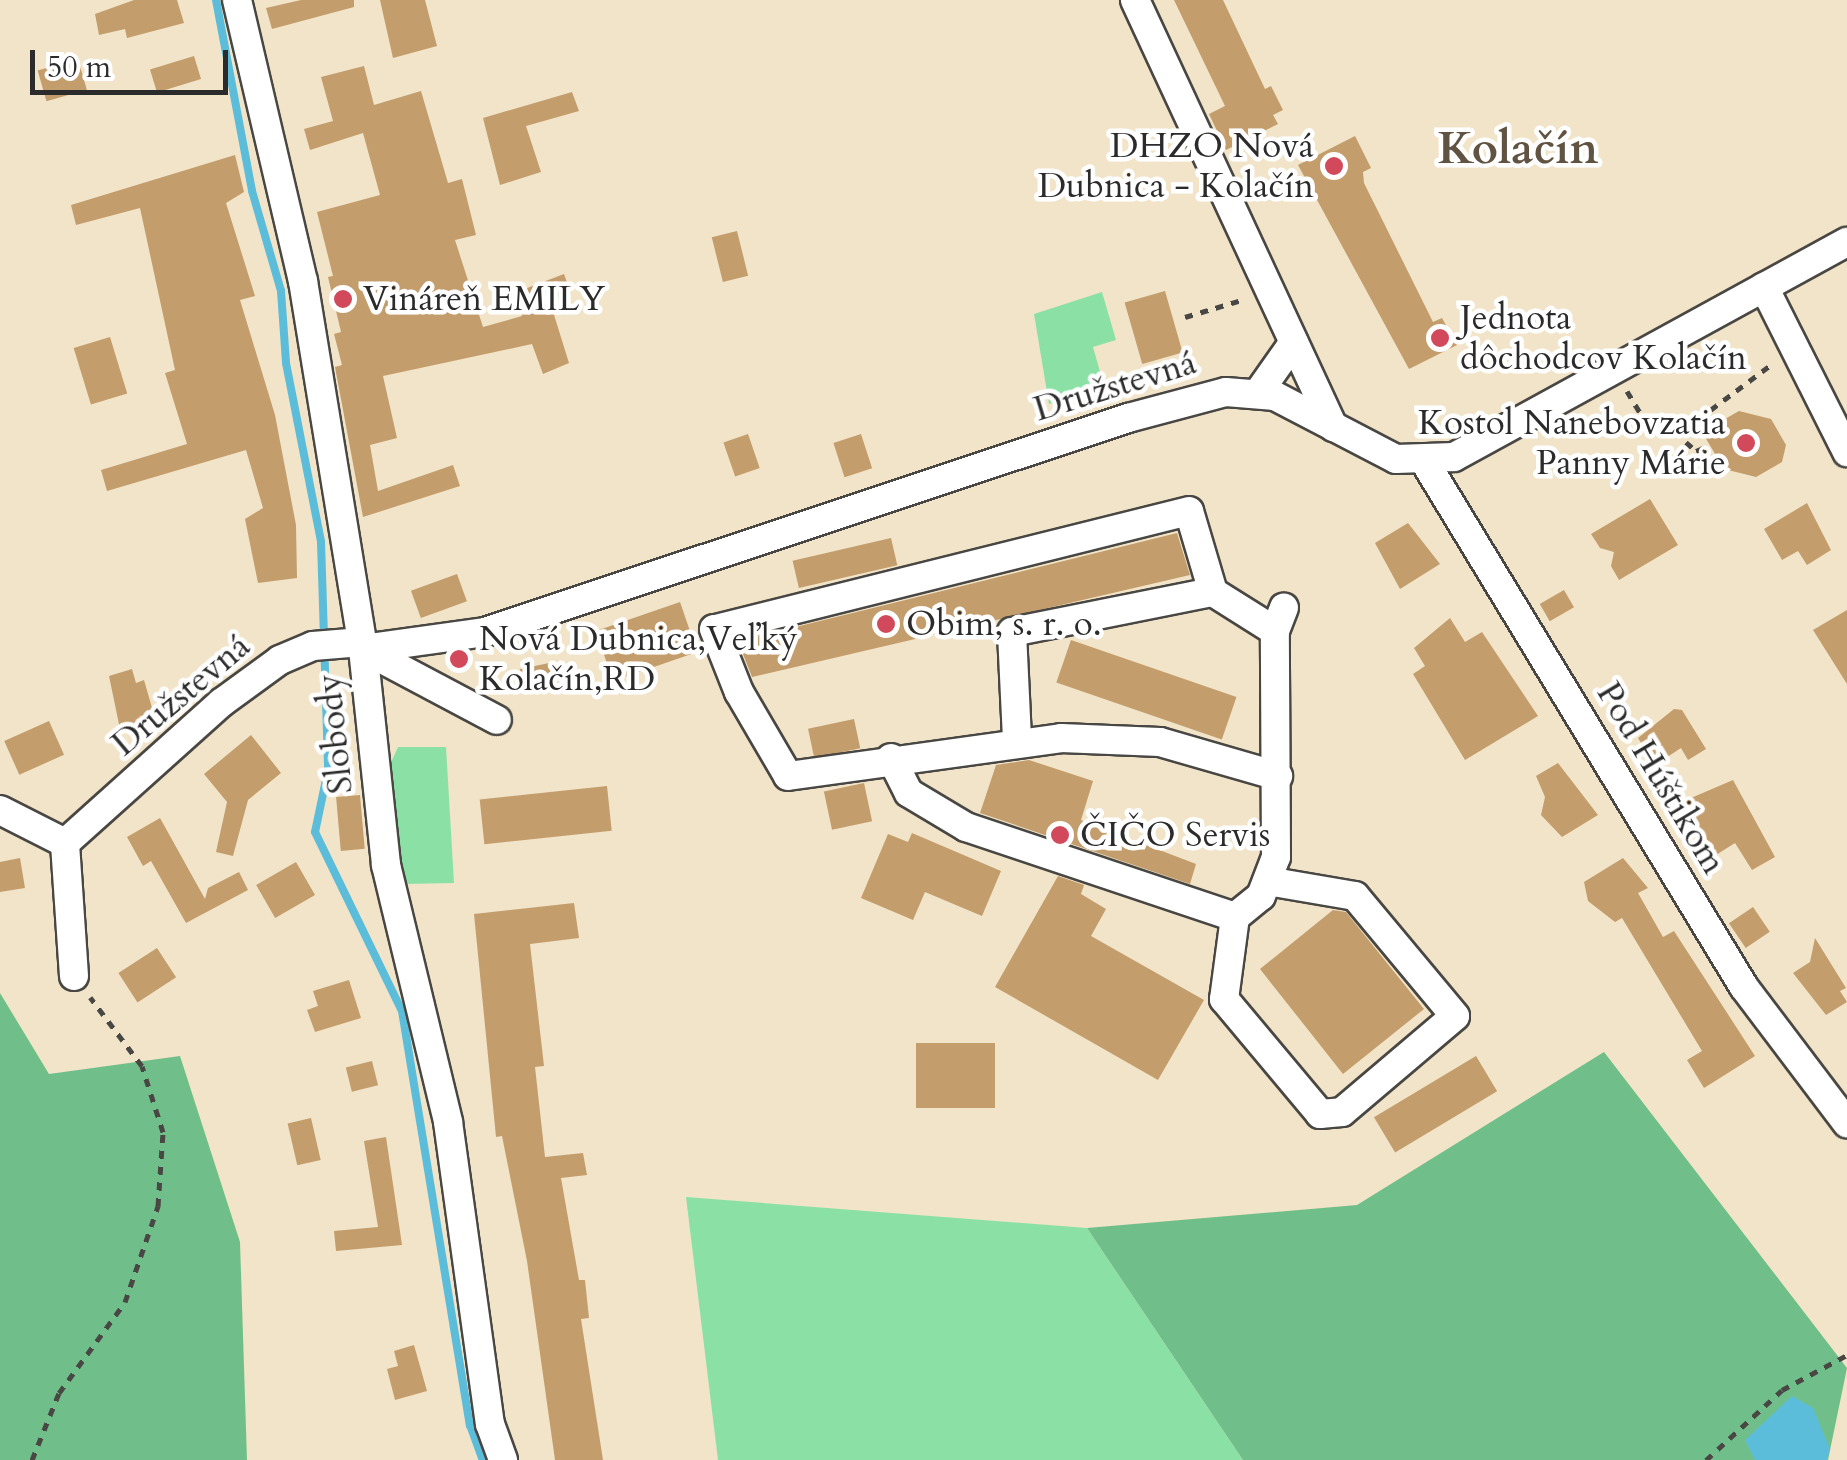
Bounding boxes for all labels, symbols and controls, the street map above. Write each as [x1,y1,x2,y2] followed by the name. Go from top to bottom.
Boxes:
[35,30,232,92] scale bar
[47,47,111,88] text: 50 m
[1438,122,1598,176] district label: Kolačín
[1038,125,1314,207] place label: DHZO Nová Dubnica - Kolačín
[1323,155,1345,177] marker: DHZO Nová Dubnica - Kolačín
[363,278,605,320] place label: Vináreň EMILY
[332,288,354,310] marker: Vináreň EMILY
[1460,297,1747,379] place label: Jednota dôchodcov Kolačín
[1429,327,1451,349] marker: Jednota dôchodcov Kolačín
[1029,341,1201,431] street label: Družstevná
[1418,402,1726,484] place label: Kostol Nanebovzatia Panny Márie
[1735,432,1757,454] marker: Kostol Nanebovzatia Panny Márie
[906,603,1102,645] place label: Obim, s. r. o.
[875,613,897,635] marker: Obim, s. r. o.
[479,618,798,700] place label: Nová Dubnica,Veľký Kolačín,RD
[103,625,259,765] street label: Družstevná
[448,648,470,670] marker: Nová Dubnica,Veľký Kolačín,RD
[308,672,362,796] street label: Slobody
[1587,675,1735,881] street label: Pod Húštikom
[1080,814,1271,856] place label: ČIČO Servis
[1049,824,1071,846] marker: ČIČO Servis

